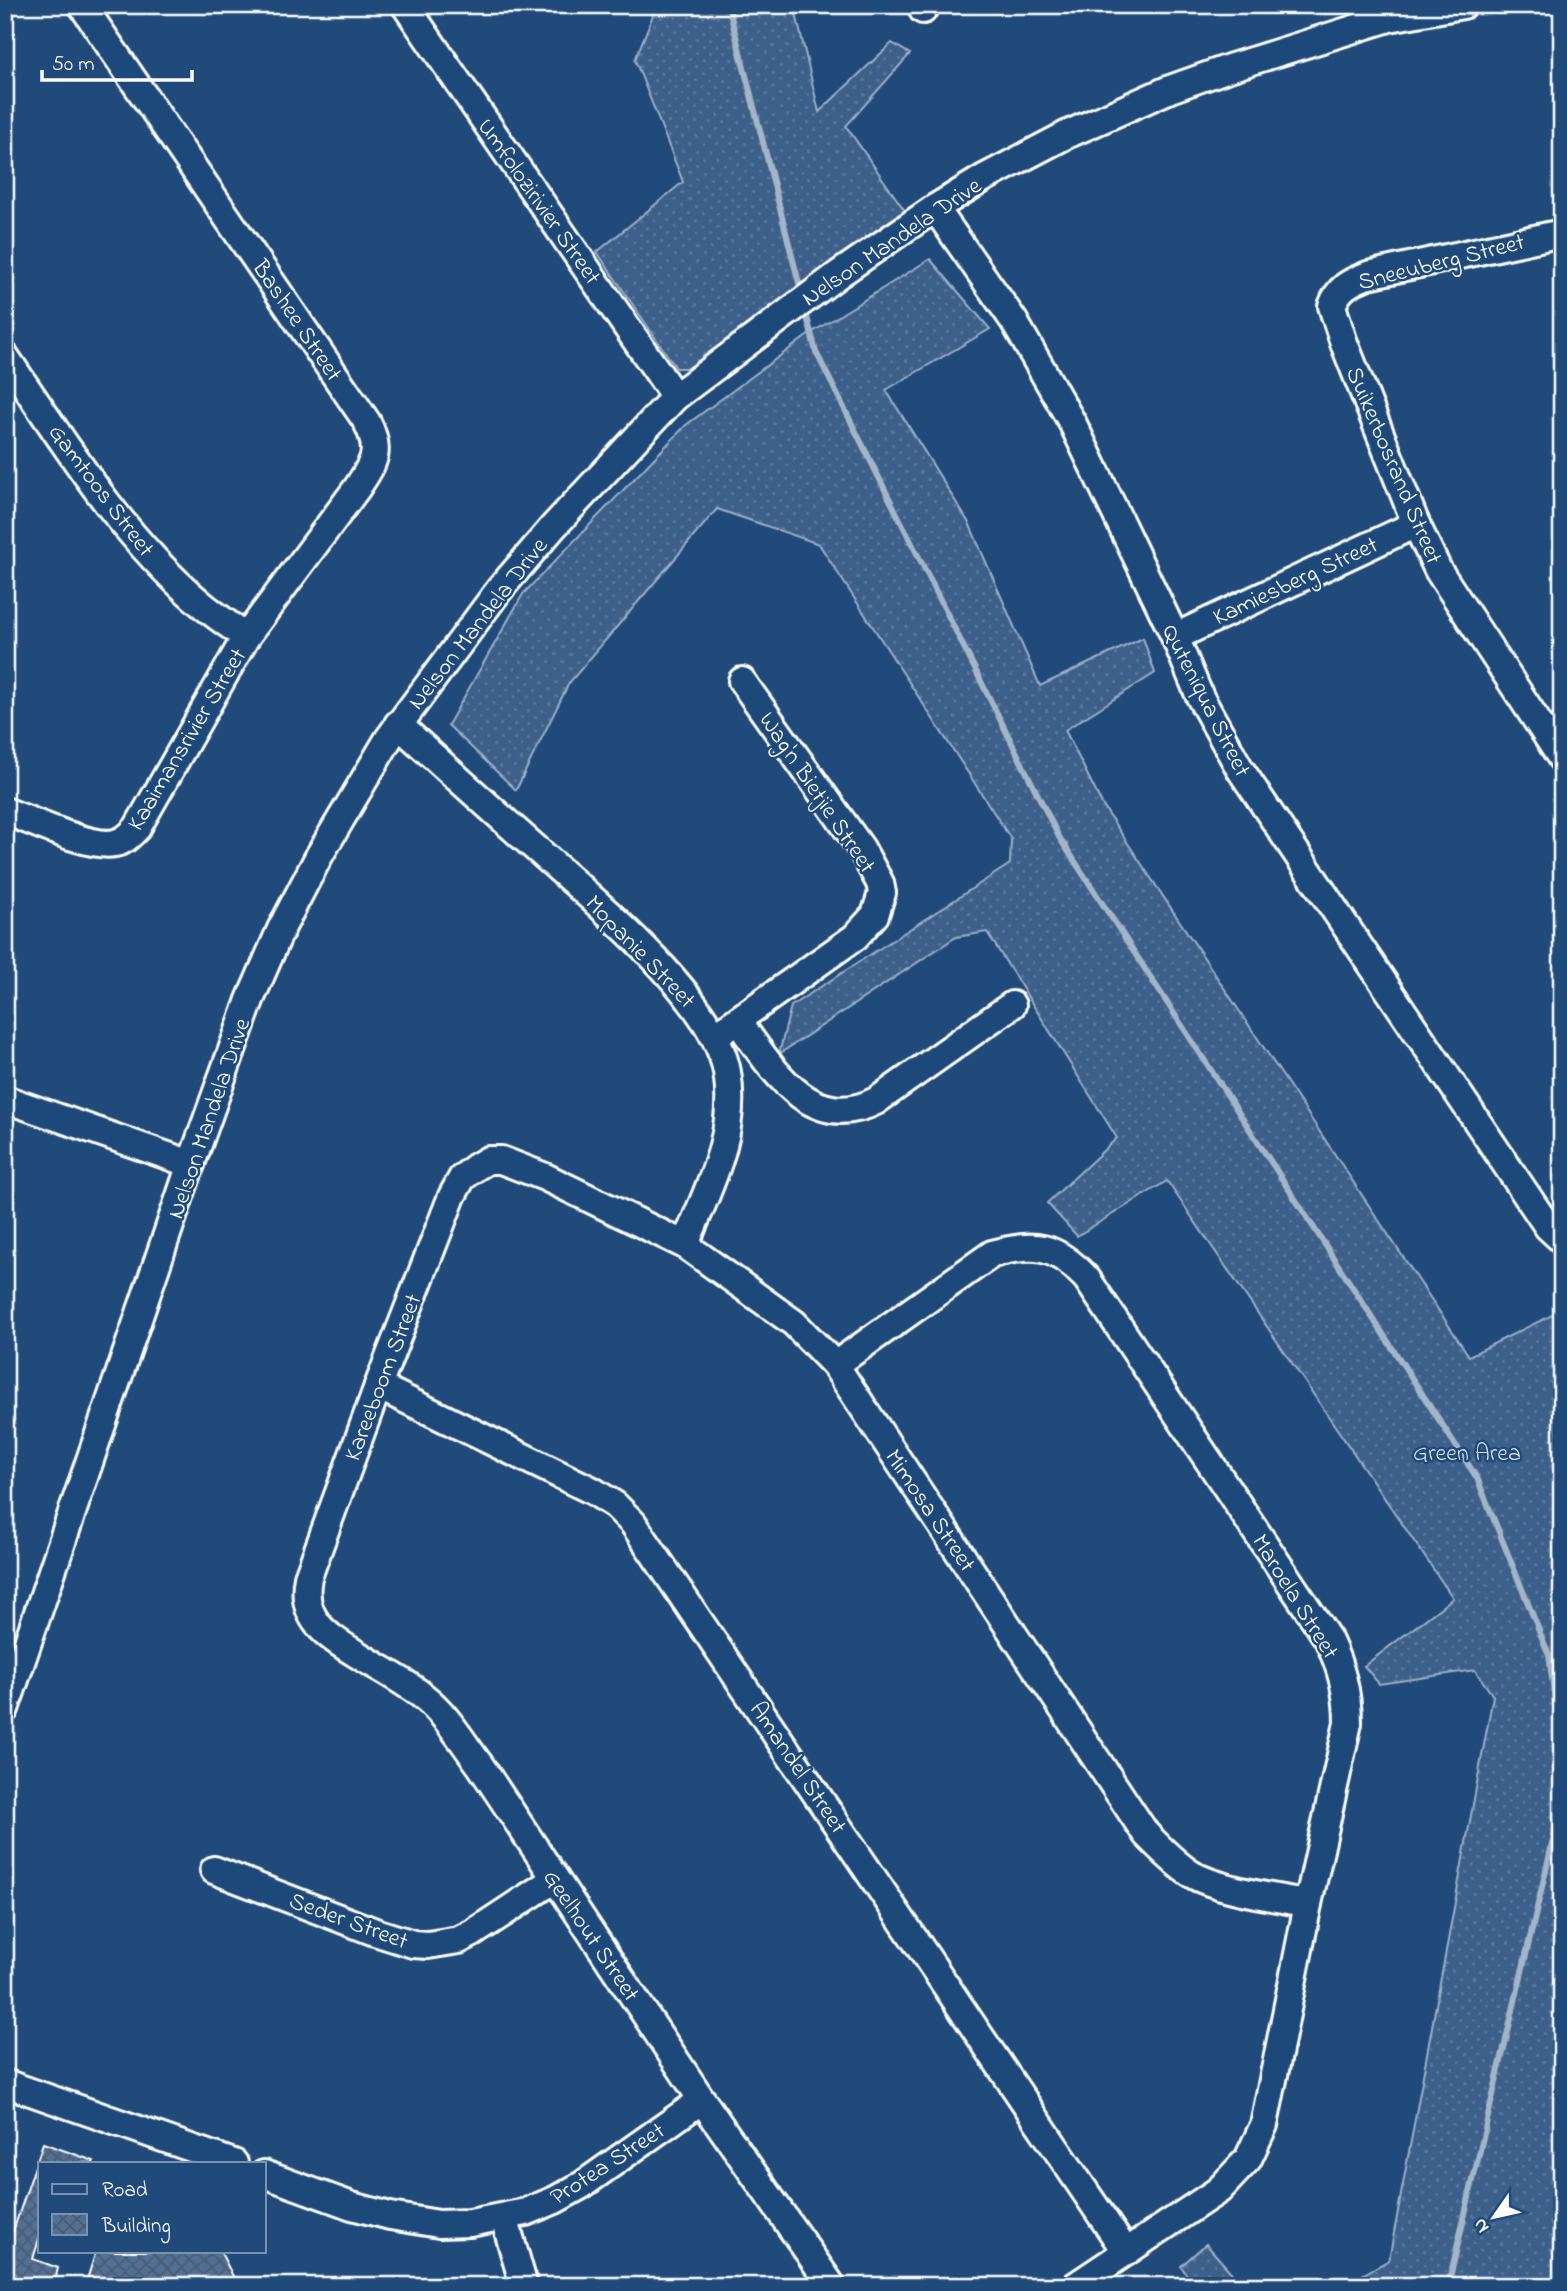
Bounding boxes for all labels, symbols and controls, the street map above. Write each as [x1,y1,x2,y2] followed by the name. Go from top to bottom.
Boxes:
[42,38,192,82] scale bar
[52,50,95,80] text: 50 m
[467,112,609,293] street label: Umfolozirivier Street
[795,170,990,316] street label: Nelson Mandela Drive
[1355,226,1529,301] street label: Sneeuberg Street
[242,252,350,390] street label: Bashee Street
[1335,362,1450,570] street label: Suikerbosrand Street
[38,418,162,565] street label: Gamtoos Street
[1208,529,1384,636] street label: Kamiesberg Street
[400,531,558,718] street label: Nelson Mandela Drive
[1151,619,1258,784] street label: Quteniqua Street
[120,642,257,838] street label: Kaaimansrivier Street
[749,706,883,881] street label: Wag'n Bietjie Street
[576,888,703,1018] street label: Mopanie Street
[160,1014,261,1224] street label: Nelson Mandela Drive
[336,1289,432,1466] street label: Kareeboom Street
[1413,1437,1521,1472] park label: Green Area
[875,1443,983,1580] street label: Mimosa Street
[1242,1528,1346,1667] street label: Maroela Street
[740,1695,854,1842] street label: Amandel Street
[533,1863,647,2009] street label: Geelhout Street
[284,1885,413,1960] street label: Seder Street
[544,2115,673,2215] street label: Protea Street
[38,2162,266,2252] legend
[102,2176,148,2206] text: Road
[1458,2182,1528,2252] north arrow
[101,2212,171,2244] text: Building
[1467,2212,1497,2238] text: N

